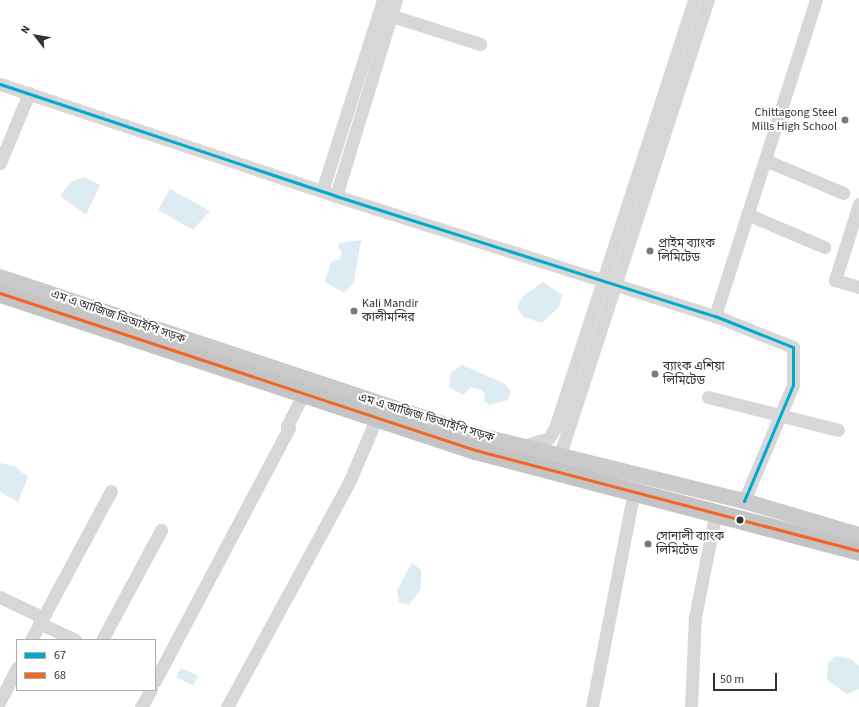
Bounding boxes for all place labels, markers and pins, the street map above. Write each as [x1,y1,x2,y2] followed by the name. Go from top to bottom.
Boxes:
[752,106,837,134] place label: Chittagong Steel Mills High School
[840,115,850,125] marker: Chittagong Steel Mills High School
[658,237,715,265] place label: প্রাইম ব্যাংক লিমিটেড
[645,246,655,256] marker: প্রাইম ব্যাংক লিমিটেড
[362,297,419,325] place label: Kali Mandir কালীমন্দির
[349,306,359,316] marker: Kali Mandir কালীমন্দির
[663,360,725,388] place label: ব্যাংক এশিয়া লিমিটেড
[650,369,660,379] marker: ব্যাংক এশিয়া লিমিটেড
[735,515,745,525] unlabelled marker
[656,530,724,558] place label: সোনালী ব্যাংক লিমিটেড
[643,539,653,549] marker: সোনালী ব্যাংক লিমিটেড

